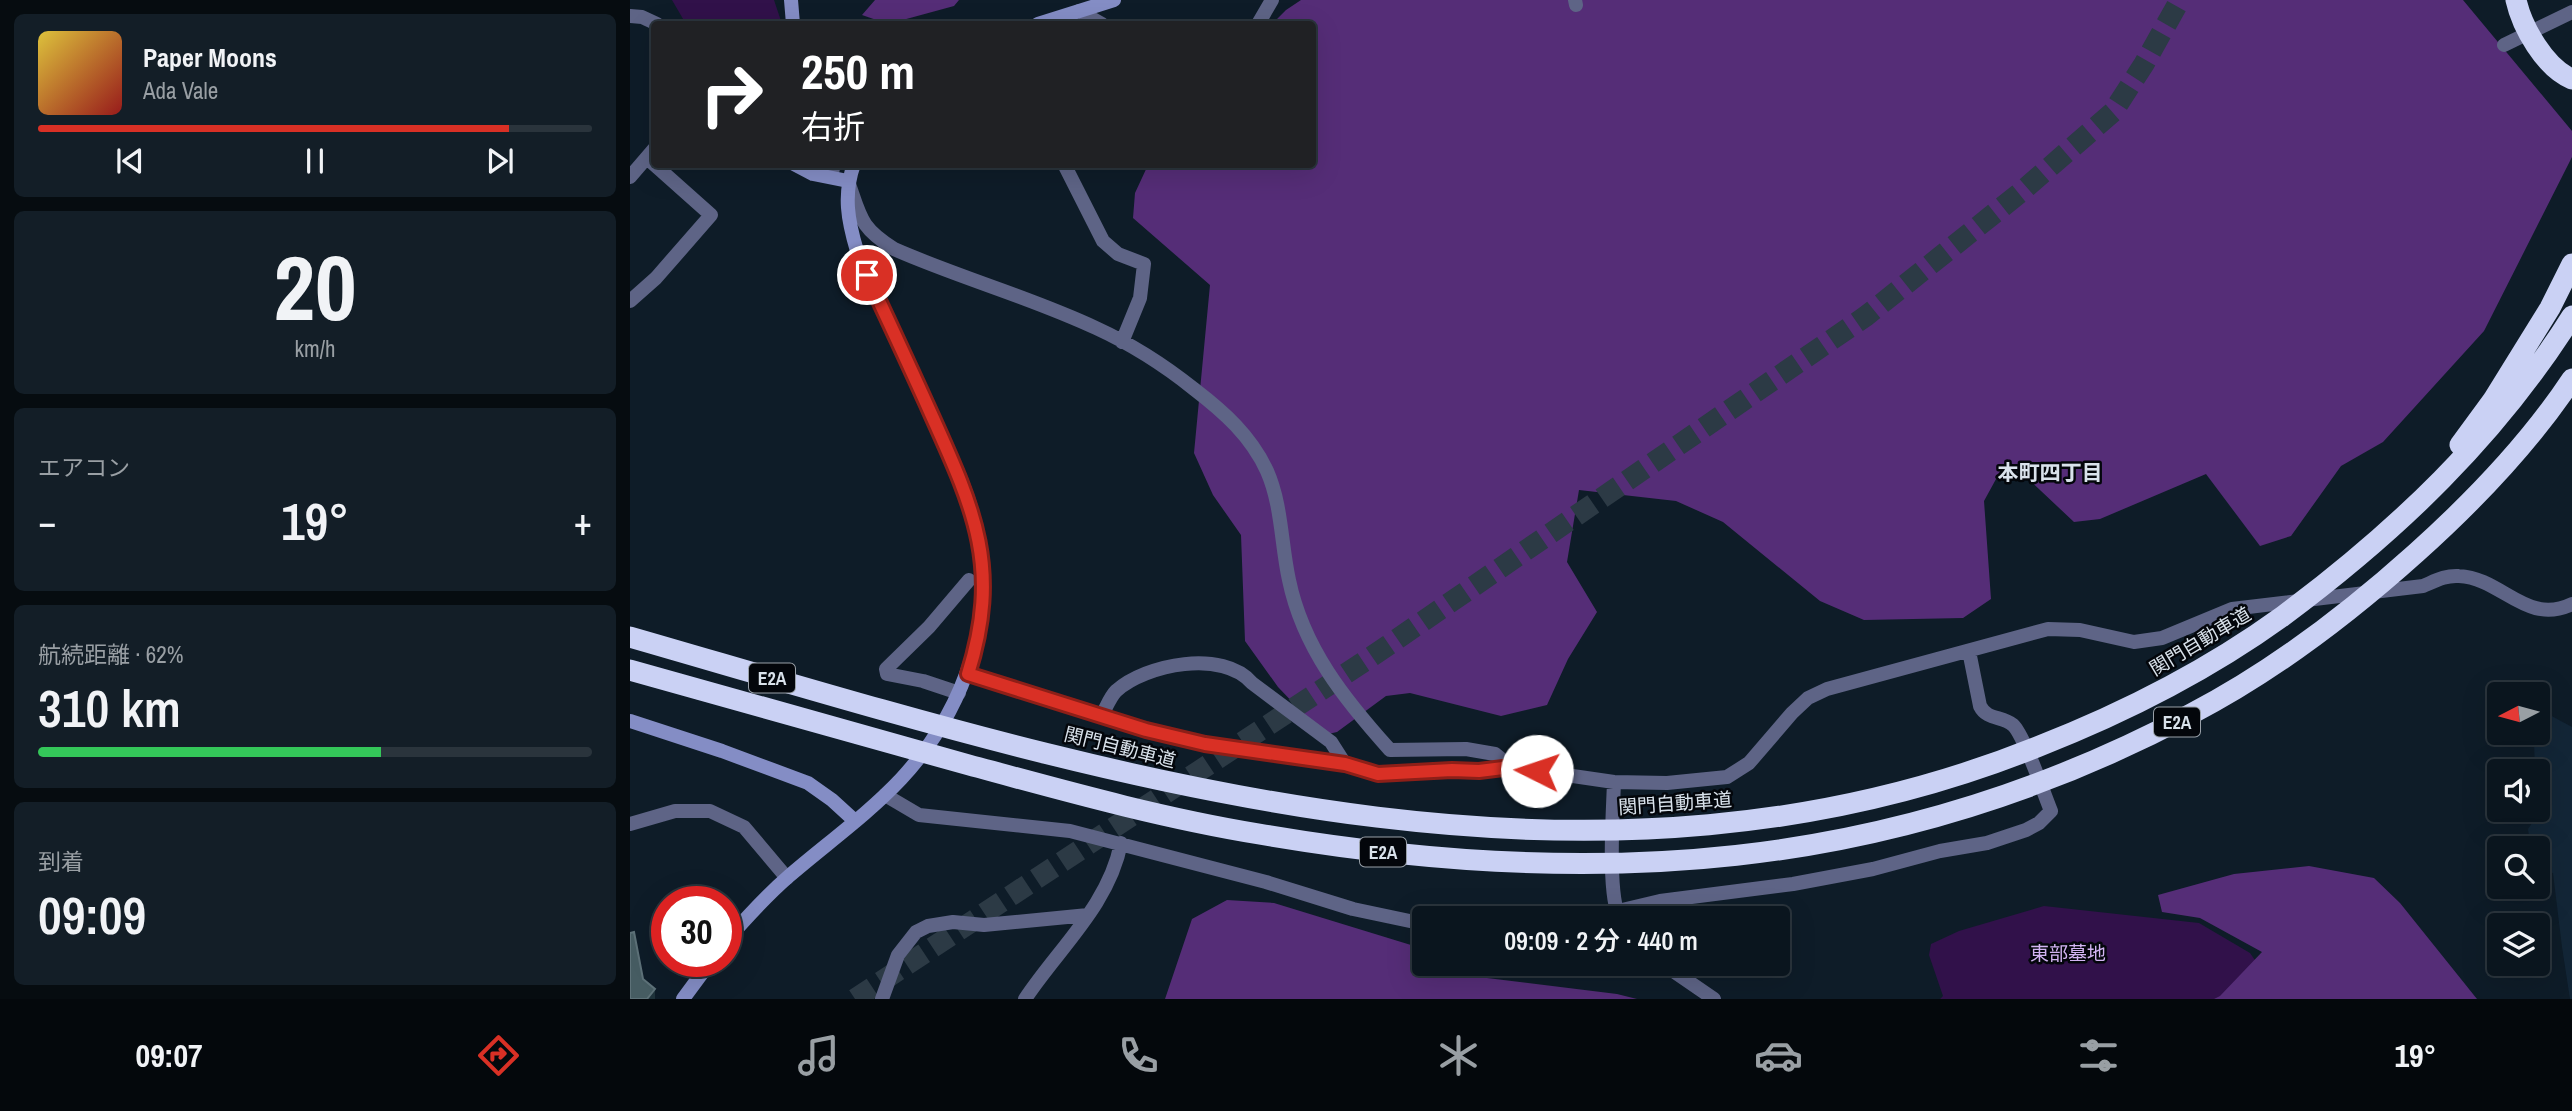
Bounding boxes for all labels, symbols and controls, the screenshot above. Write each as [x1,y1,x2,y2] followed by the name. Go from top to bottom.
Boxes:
[801,38,915,104] text: 250 m
[143,40,277,75] text: Paper Moons
[686,49,777,140] icon: right
[143,75,218,106] text: Ada Vale
[801,105,865,148] text: 右折
[111,142,149,180] icon: previous
[296,142,334,180] icon: pause
[481,142,519,180] icon: next
[274,226,357,348] text: 20
[837,245,897,305] pin
[848,256,886,294] icon: arrive
[295,333,335,364] text: km/h
[38,452,130,483] text: エアコン
[1998,458,2103,487] district label: 本町四丁目
[281,486,349,556] text: 19°
[38,496,56,547] text: −
[574,496,592,547] text: +
[2144,600,2256,682] street label: 関門自動車道
[38,639,183,670] text: 航続距離 · 62%
[749,664,795,692] road number: E2A
[38,673,181,743] text: 310 km
[2487,682,2550,746] north arrow
[2487,682,2550,976] map controls
[2154,708,2200,736] road number: E2A
[1062,721,1178,773] street label: 関門自動車道
[1500,734,1574,808] position arrow
[2487,759,2550,822] button: sound
[1617,786,1733,820] street label: 関門自動車道
[2487,836,2550,899] button: search
[1360,838,1406,866] road number: E2A
[38,846,84,877] text: 到着
[38,880,146,950] text: 09:09
[651,886,742,977] speed limit sign: 30
[2487,913,2550,976] button: layers
[1504,923,1698,958] text: 09:09 · 2 分 · 440 m
[2030,940,2106,966] park label: 東部墓地
[474,1031,523,1080] icon: directions
[794,1031,843,1080] icon: music
[1114,1031,1163,1080] icon: phone
[1434,1031,1483,1080] icon: climate
[1754,1031,1803,1080] icon: car
[2074,1031,2123,1080] icon: filters
[136,1034,203,1077] text: 09:07
[2394,1034,2436,1077] text: 19°

